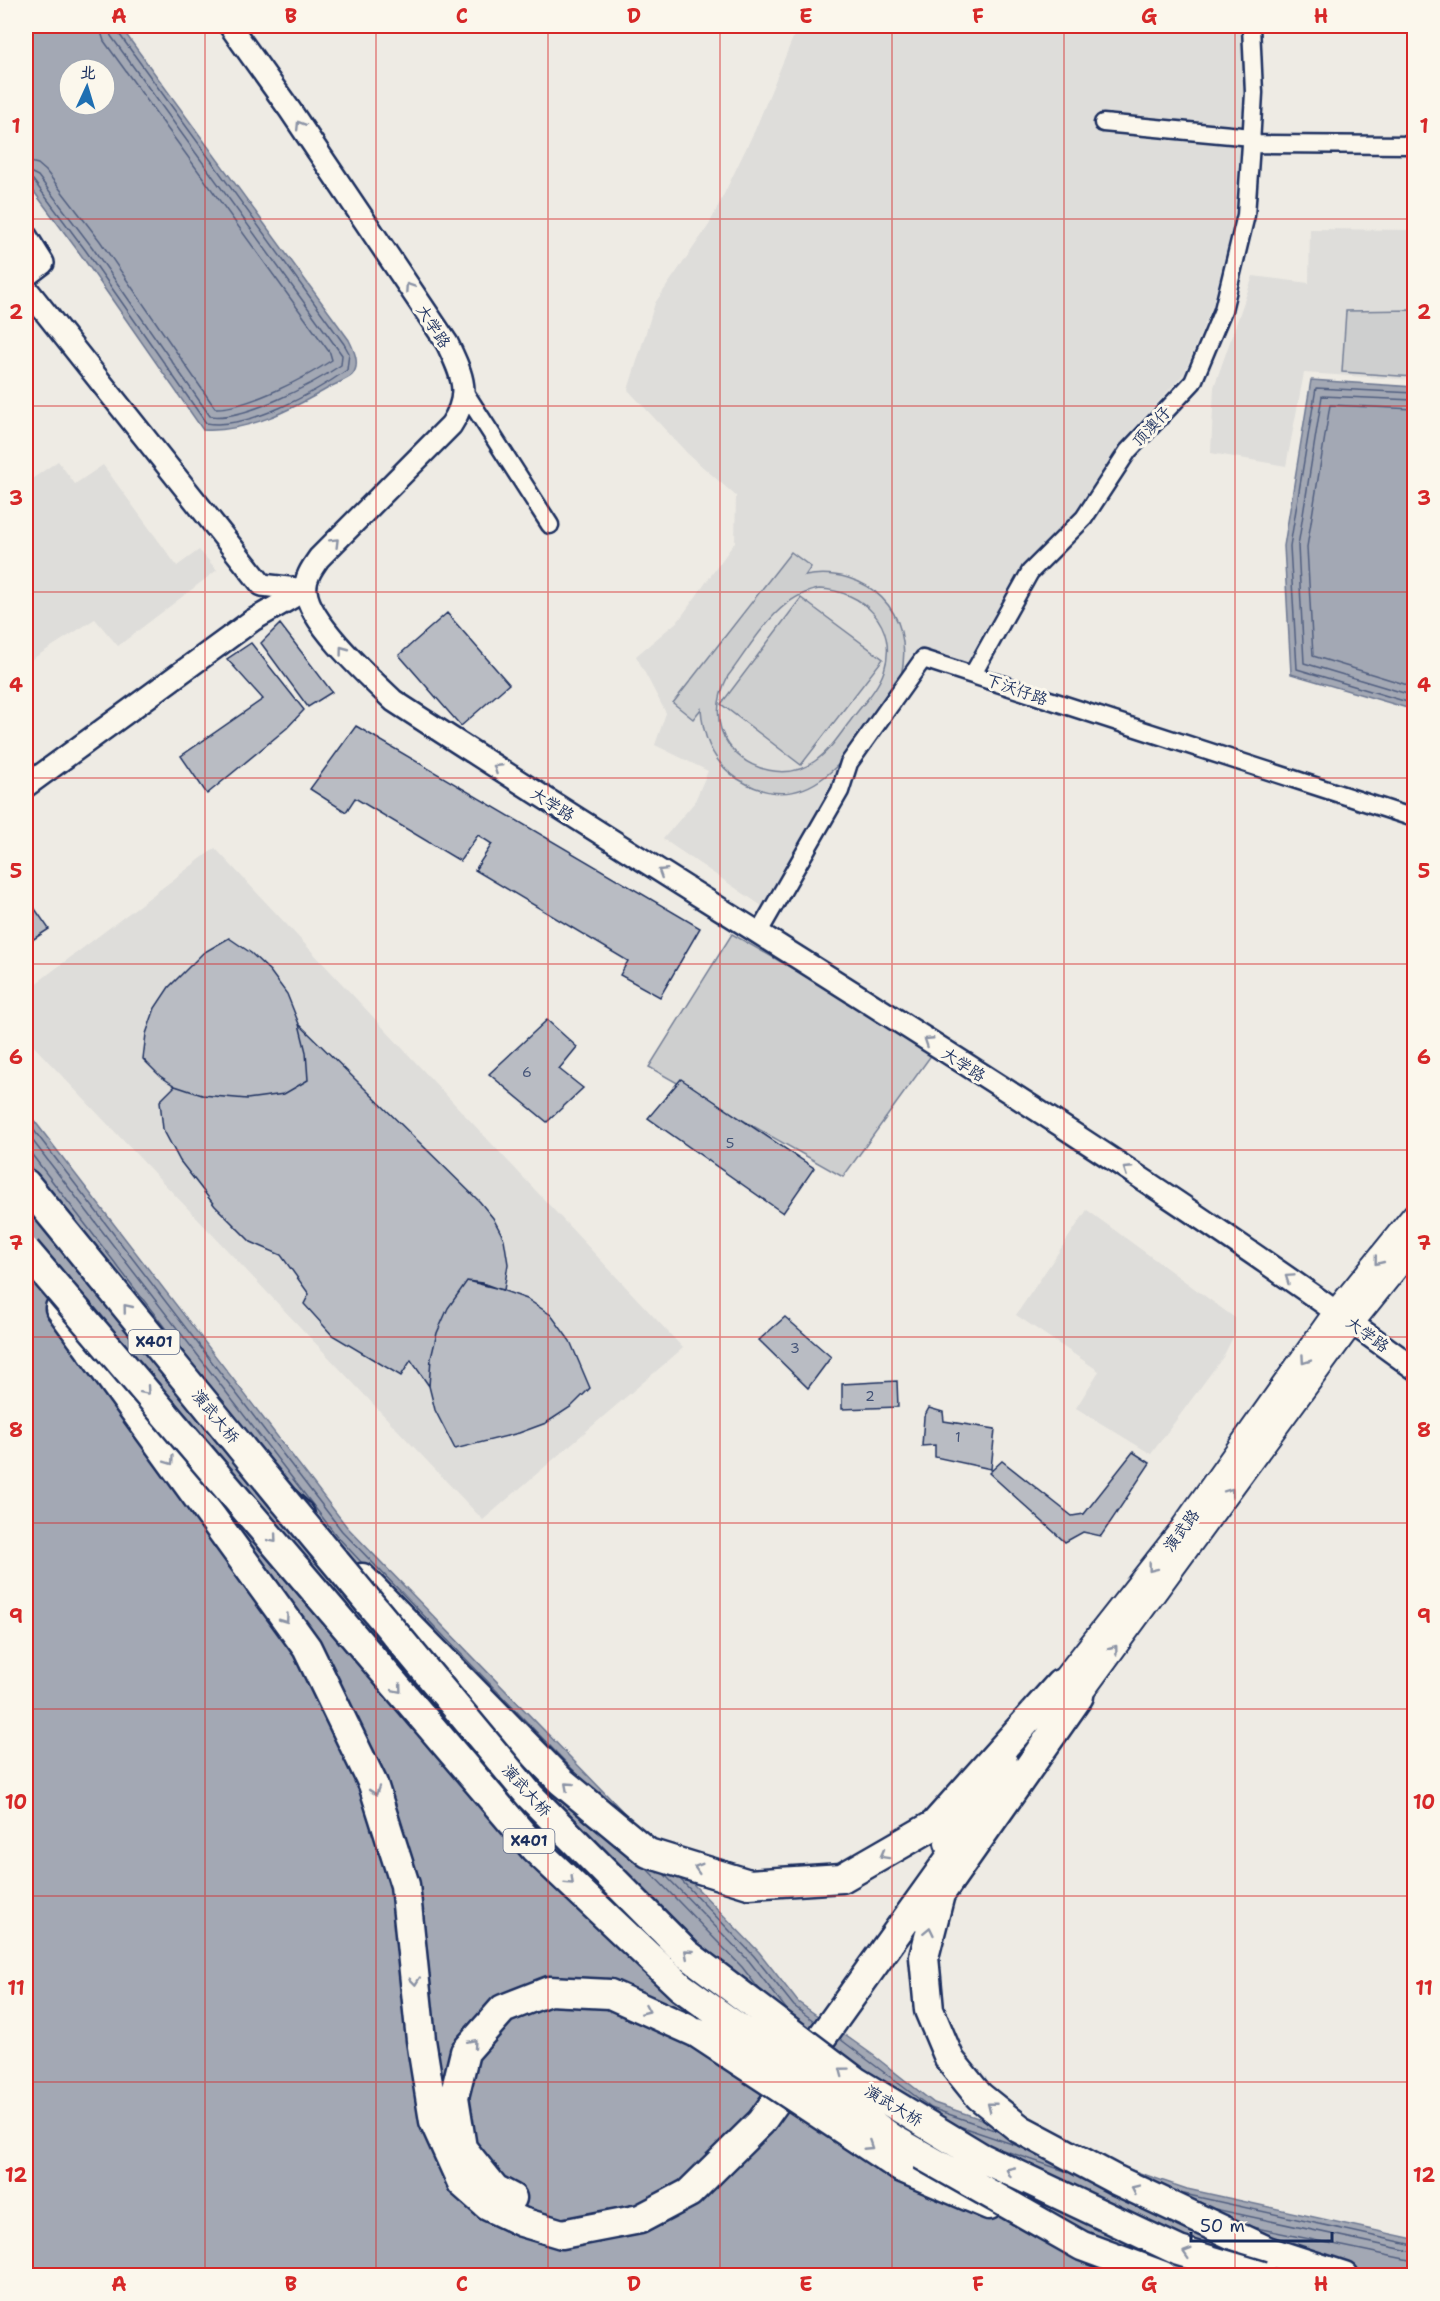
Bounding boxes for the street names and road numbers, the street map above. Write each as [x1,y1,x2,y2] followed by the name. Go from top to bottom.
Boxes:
[412,300,455,352] street label: 大学路
[1127,402,1175,451] street label: 顶澳仔
[983,669,1051,710] street label: 下沃仔路
[527,783,579,826] street label: 大学路
[938,1043,990,1086] street label: 大学路
[1342,1312,1393,1357] street label: 大学路
[128,1330,180,1354] road number: X401
[187,1385,244,1448] street label: 演武大桥
[1159,1505,1204,1556] street label: 演武路
[497,1760,556,1821] street label: 演武大桥
[504,1829,554,1853] road number: X401
[861,2080,927,2131] street label: 演武大桥

